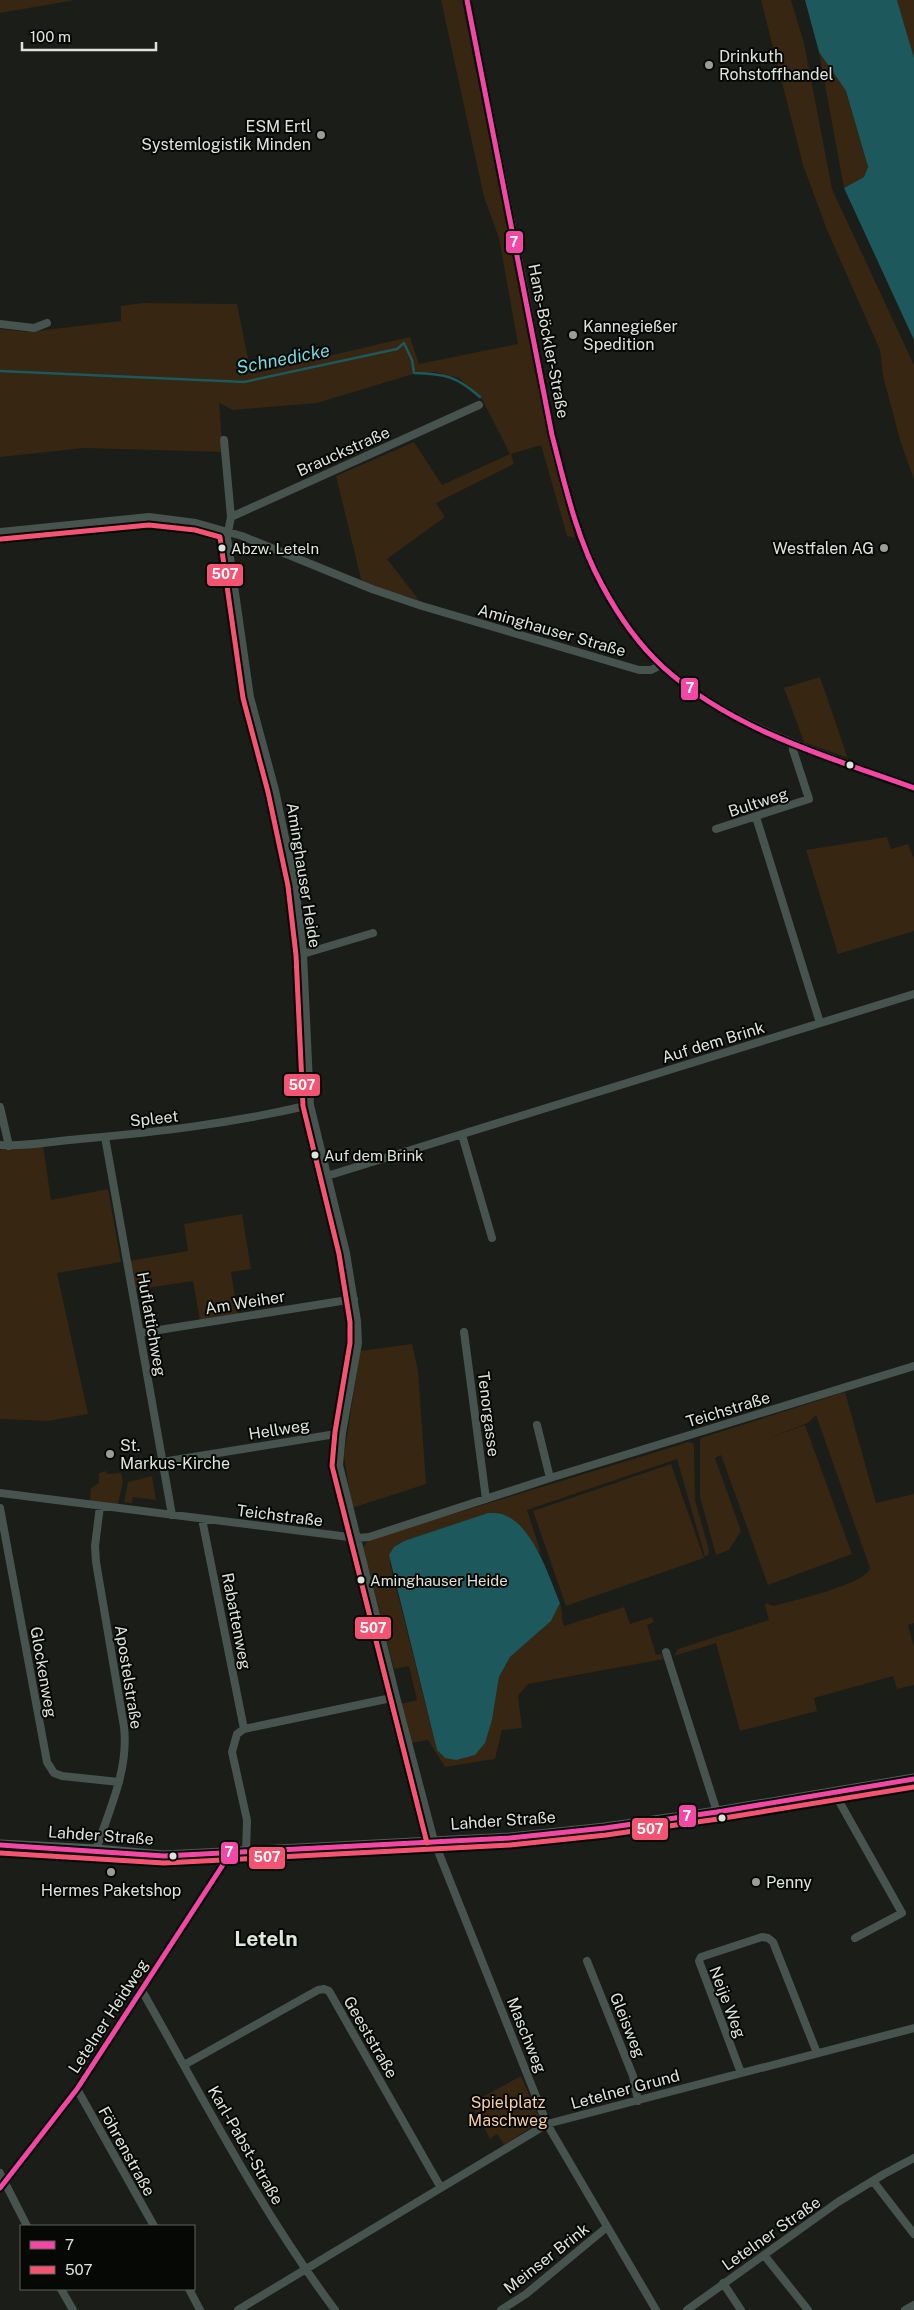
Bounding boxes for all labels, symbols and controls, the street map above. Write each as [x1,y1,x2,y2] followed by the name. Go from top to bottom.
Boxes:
[22,20,156,52] scale bar
[30,28,71,45] text: 100 m
[719,47,834,84] place label: Drinkuth Rohstoffhandel
[703,59,715,71] marker: Drinkuth Rohstoffhandel
[141,117,311,154] place label: ESM Ertl Systemlogistik Minden
[315,129,327,141] marker: ESM Ertl Systemlogistik Minden
[505,230,524,254] line badge: 7
[510,234,519,250] text: 7
[524,262,573,420] street label: Hans-Böckler-Straße
[583,317,678,354] place label: Kannegießer Spedition
[567,329,579,341] marker: Kannegießer Spedition
[235,339,331,378] water label: Schnedicke
[294,423,393,480] street label: Brauckstraße
[773,539,874,558] place label: Westfalen AG
[231,540,319,557] place label: Abzw. Leteln
[878,542,890,554] marker: Westfalen AG
[217,543,227,553] marker: Abzw. Leteln
[206,563,244,587] line badge: 507
[211,566,239,582] text: 507
[476,600,628,661] street label: Aminghauser Straße
[680,677,699,701] line badge: 7
[686,680,695,696] text: 7
[845,760,855,770] unlabelled marker
[726,784,791,821] street label: Bultweg
[283,801,324,949] street label: Aminghauser Heide
[660,1018,767,1067] street label: Auf dem Brink
[283,1073,321,1097] line badge: 507
[288,1077,316,1093] text: 507
[129,1107,179,1130] street label: Spleet
[324,1147,424,1164] place label: Auf dem Brink
[310,1150,320,1160] marker: Auf dem Brink
[133,1270,170,1378] street label: Huflattichweg
[204,1287,287,1318] street label: Am Weiher
[474,1370,503,1458] street label: Tenorgasse
[684,1388,772,1431] street label: Teichstraße
[247,1415,311,1444] street label: Hellweg
[120,1436,230,1473] place label: St. Markus-Kirche
[104,1448,116,1460] marker: St. Markus-Kirche
[236,1501,324,1530] street label: Teichstraße
[218,1571,255,1671] street label: Rabattenweg
[370,1572,508,1589] place label: Aminghauser Heide
[356,1575,366,1585] marker: Aminghauser Heide
[354,1616,392,1640] line badge: 507
[359,1620,387,1636] text: 507
[111,1624,146,1730] street label: Apostelstraße
[26,1625,61,1719] street label: Glockenweg
[678,1804,697,1828] line badge: 7
[450,1807,556,1834] street label: Lahder Straße
[683,1808,692,1824] text: 7
[717,1813,727,1823] unlabelled marker
[631,1817,669,1841] line badge: 507
[636,1821,664,1837] text: 507
[48,1822,154,1849] street label: Lahder Straße
[220,1841,239,1865] line badge: 7
[225,1844,234,1860] text: 7
[248,1846,286,1870] line badge: 507
[253,1849,281,1865] text: 507
[168,1851,178,1861] unlabelled marker
[105,1866,117,1878] marker: Hermes Paketshop
[766,1873,812,1892] place label: Penny
[750,1876,762,1888] marker: Penny
[41,1881,181,1900] place label: Hermes Paketshop
[234,1926,298,1951] district label: Leteln
[65,1956,152,2077] street label: Letelner Heidweg
[705,1964,750,2041] street label: Neije Weg
[606,1990,649,2061] street label: Gleisweg
[339,1993,402,2082] street label: Geeststraße
[503,1995,550,2076] street label: Maschweg
[569,2066,682,2113] street label: Letelner Grund
[204,2082,287,2208] street label: Karl-Pabst-Straße
[468,2093,548,2130] park label: Spielplatz Maschweg
[94,2103,159,2199] street label: Föhrenstraße
[718,2192,824,2274] street label: Letelner Straße
[500,2219,593,2298] street label: Meinser Brink
[20,2225,195,2290] legend
[65,2236,74,2253] text: 7
[65,2261,93,2278] text: 507

